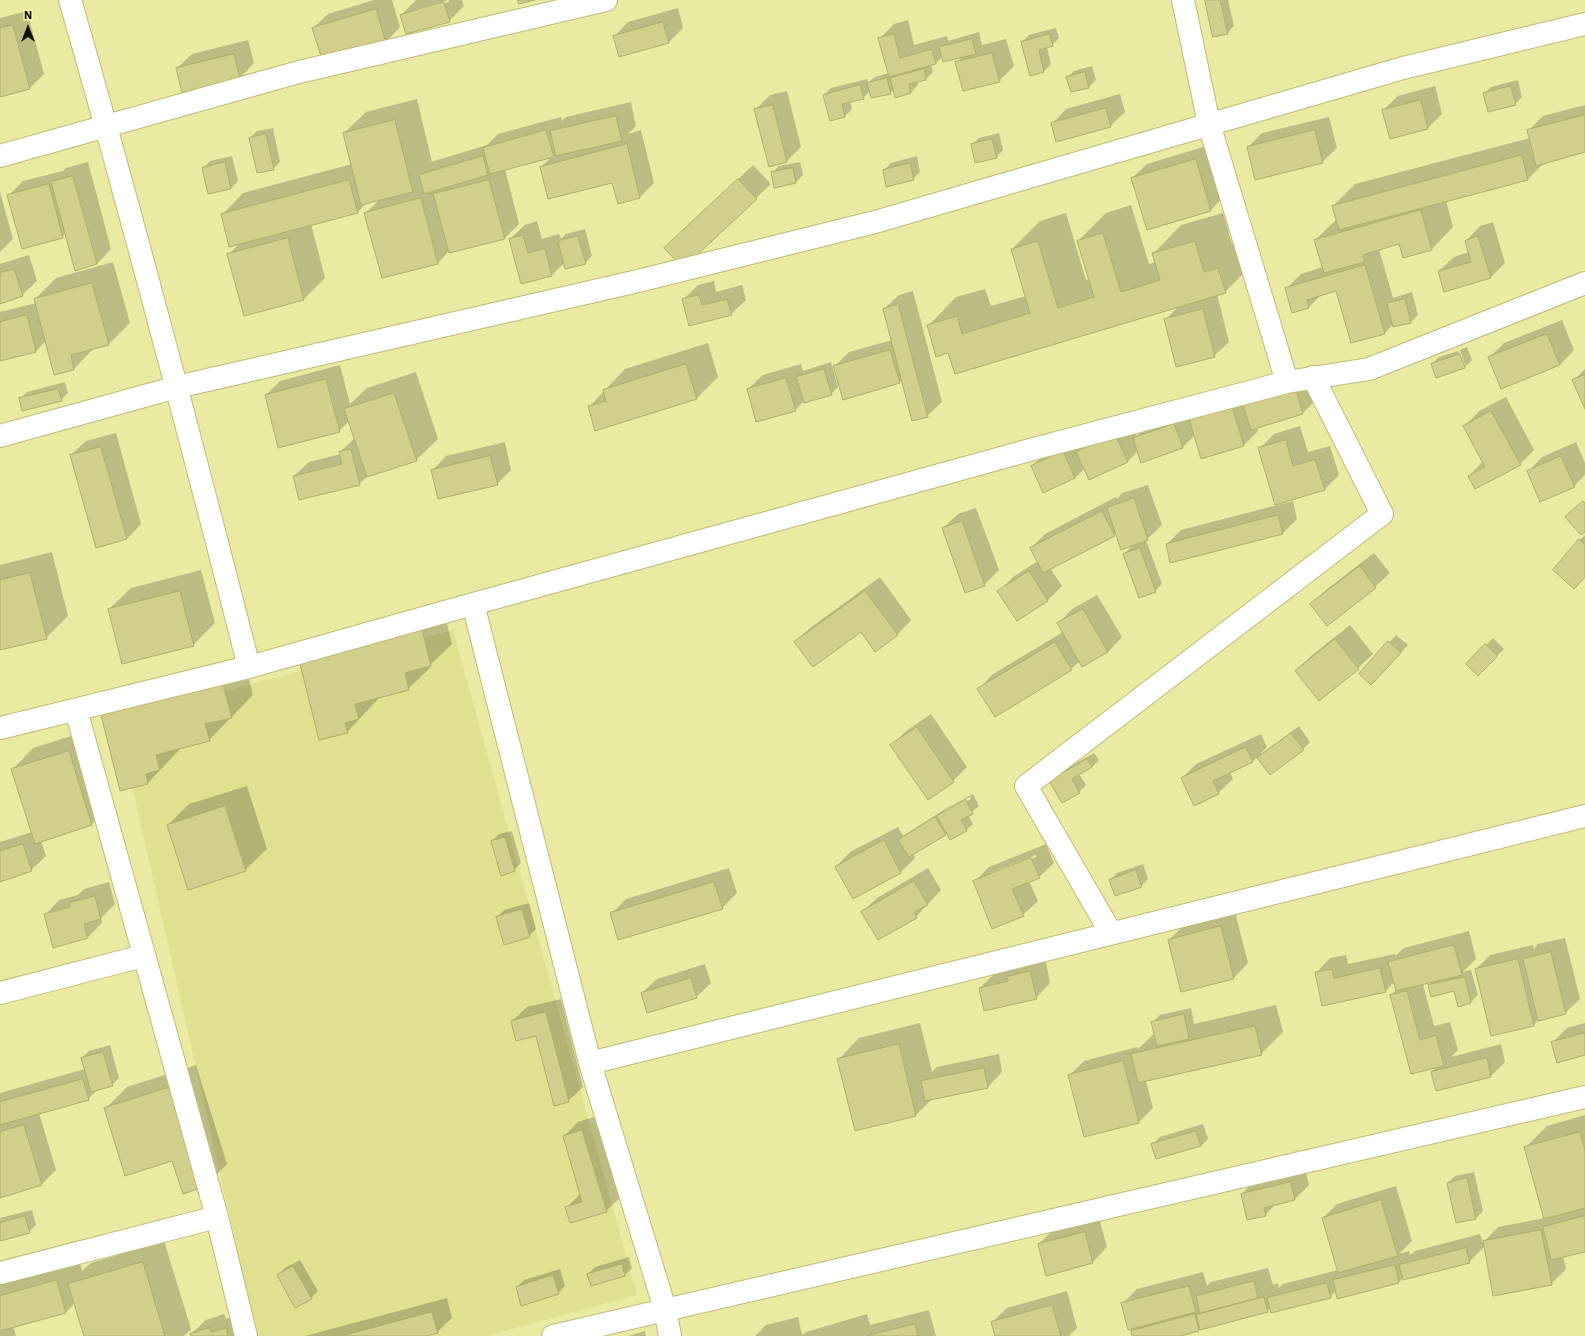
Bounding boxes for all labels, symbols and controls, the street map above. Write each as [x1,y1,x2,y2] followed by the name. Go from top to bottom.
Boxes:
[8,8,48,48] north arrow
[24,9,32,22] text: N

